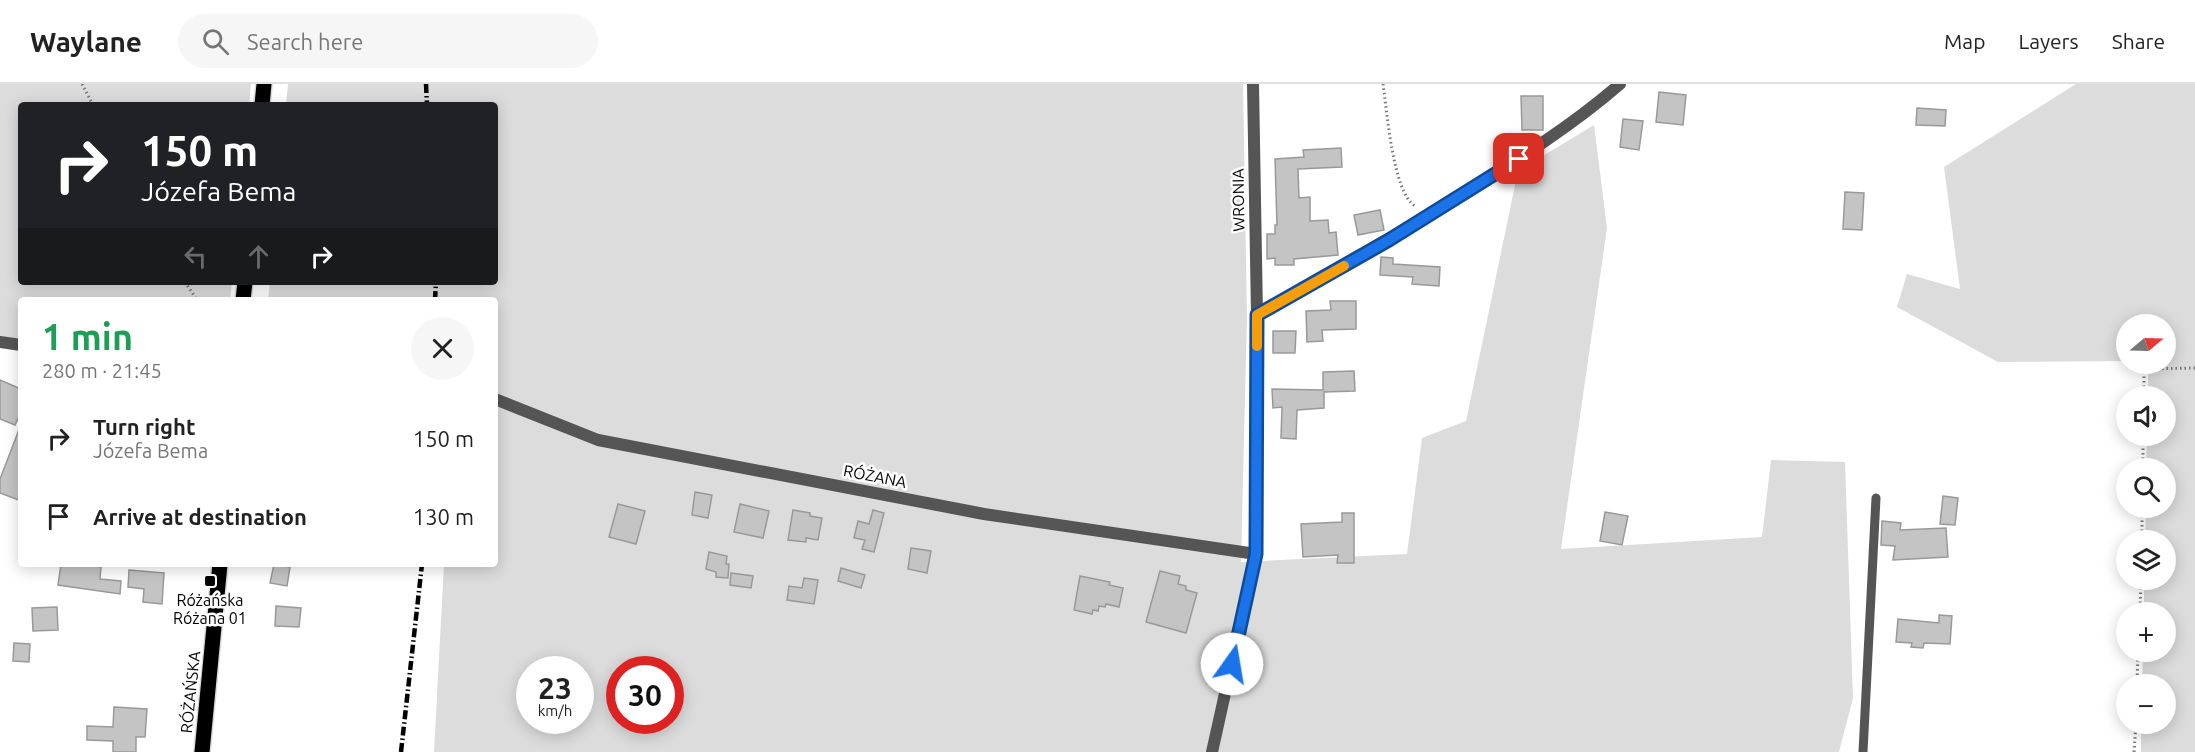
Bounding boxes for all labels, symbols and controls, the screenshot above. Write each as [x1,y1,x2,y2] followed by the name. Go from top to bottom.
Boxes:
[178,14,598,68] search box
[199,25,232,58] icon: search
[30,26,142,57] text: Waylane
[247,29,363,54] text: Search here
[1944,29,1985,53] text: Map
[2018,29,2079,53] text: Layers
[2112,29,2165,53] text: Share
[42,126,120,204] icon: right
[141,127,258,174] text: 150 m
[1493,133,1544,184] pin
[1502,142,1535,175] icon: arrive
[1228,168,1248,232] street label: WRONIA
[141,176,296,206] text: Józefa Bema
[179,240,212,273] icon: left
[242,240,275,273] icon: ahead
[305,240,338,273] icon: right
[2116,314,2176,374] north arrow
[2116,314,2176,734] map controls
[42,316,133,357] text: 1 min
[411,317,474,380] button: close
[42,359,162,382] text: 280 m · 21:45
[2116,386,2176,446] button: sound
[93,414,195,439] text: Turn right
[42,422,75,455] icon: right
[413,426,474,451] text: 150 m
[93,439,208,462] text: Józefa Bema
[2116,458,2176,518] button: search
[842,460,909,491] street label: RÓŻANA
[42,500,75,533] icon: arrive
[93,504,307,529] text: Arrive at destination
[413,504,474,529] text: 130 m
[2116,530,2176,590] button: layers
[203,574,217,588] marker: Różańska Różana 01
[173,591,247,627] place label: Różańska Różana 01
[2116,602,2176,662] button: +
[1200,632,1264,696] position arrow
[175,649,203,734] street label: RÓŻAŃSKA
[606,656,684,734] speed limit sign: 30
[538,671,572,705] text: 23
[2116,674,2176,734] button: −
[538,702,572,719] text: km/h

